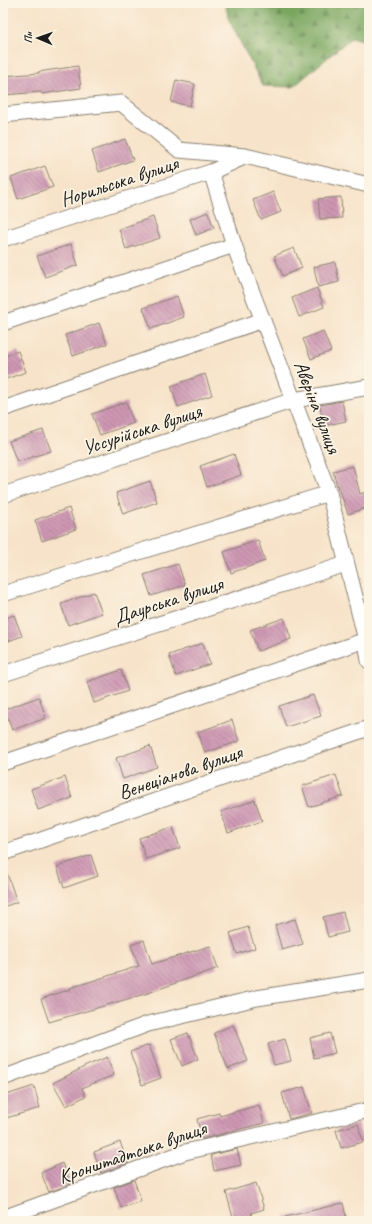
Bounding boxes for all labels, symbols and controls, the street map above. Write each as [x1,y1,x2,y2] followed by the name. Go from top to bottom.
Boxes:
[18,18,58,58] north arrow
[21,31,35,44] text: Пн
[57,150,183,212] street label: Норильська вулиця
[288,357,347,458] street label: Авєріна вулиця
[80,398,205,460] street label: Уссурійська вулиця
[110,570,228,630] street label: Даурська вулиця
[115,739,247,805] street label: Венеціанова вулиця
[55,1115,211,1189] street label: Кронштадтська вулиця

